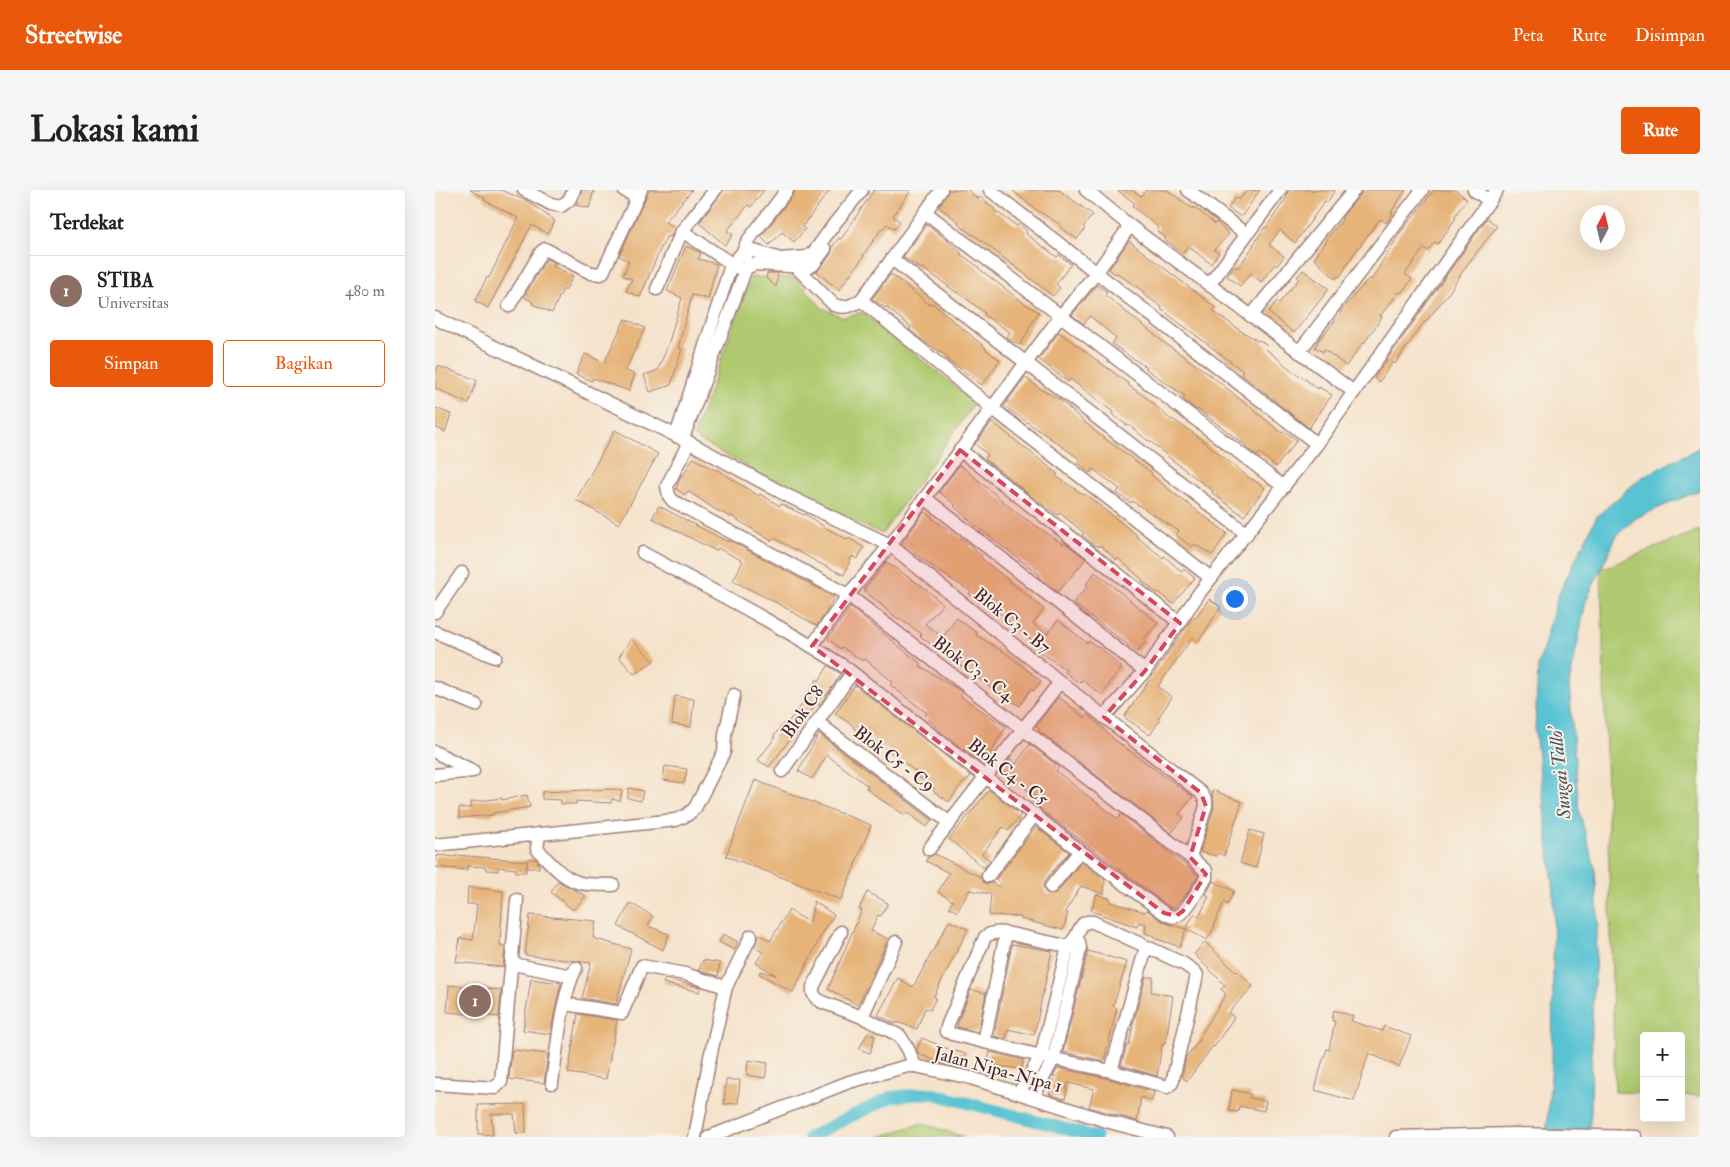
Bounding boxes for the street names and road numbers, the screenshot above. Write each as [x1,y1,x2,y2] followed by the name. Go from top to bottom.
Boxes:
[969,583,1055,659] street label: Blok C3 - B7
[928,631,1019,708] street label: Blok C3 - C4
[777,681,829,743] street label: Blok C8
[849,721,939,797] street label: Blok C5 - C9
[963,733,1053,811] street label: Blok C4 - C5
[930,1042,1065,1098] street label: Jalan Nipa-Nipa 1

